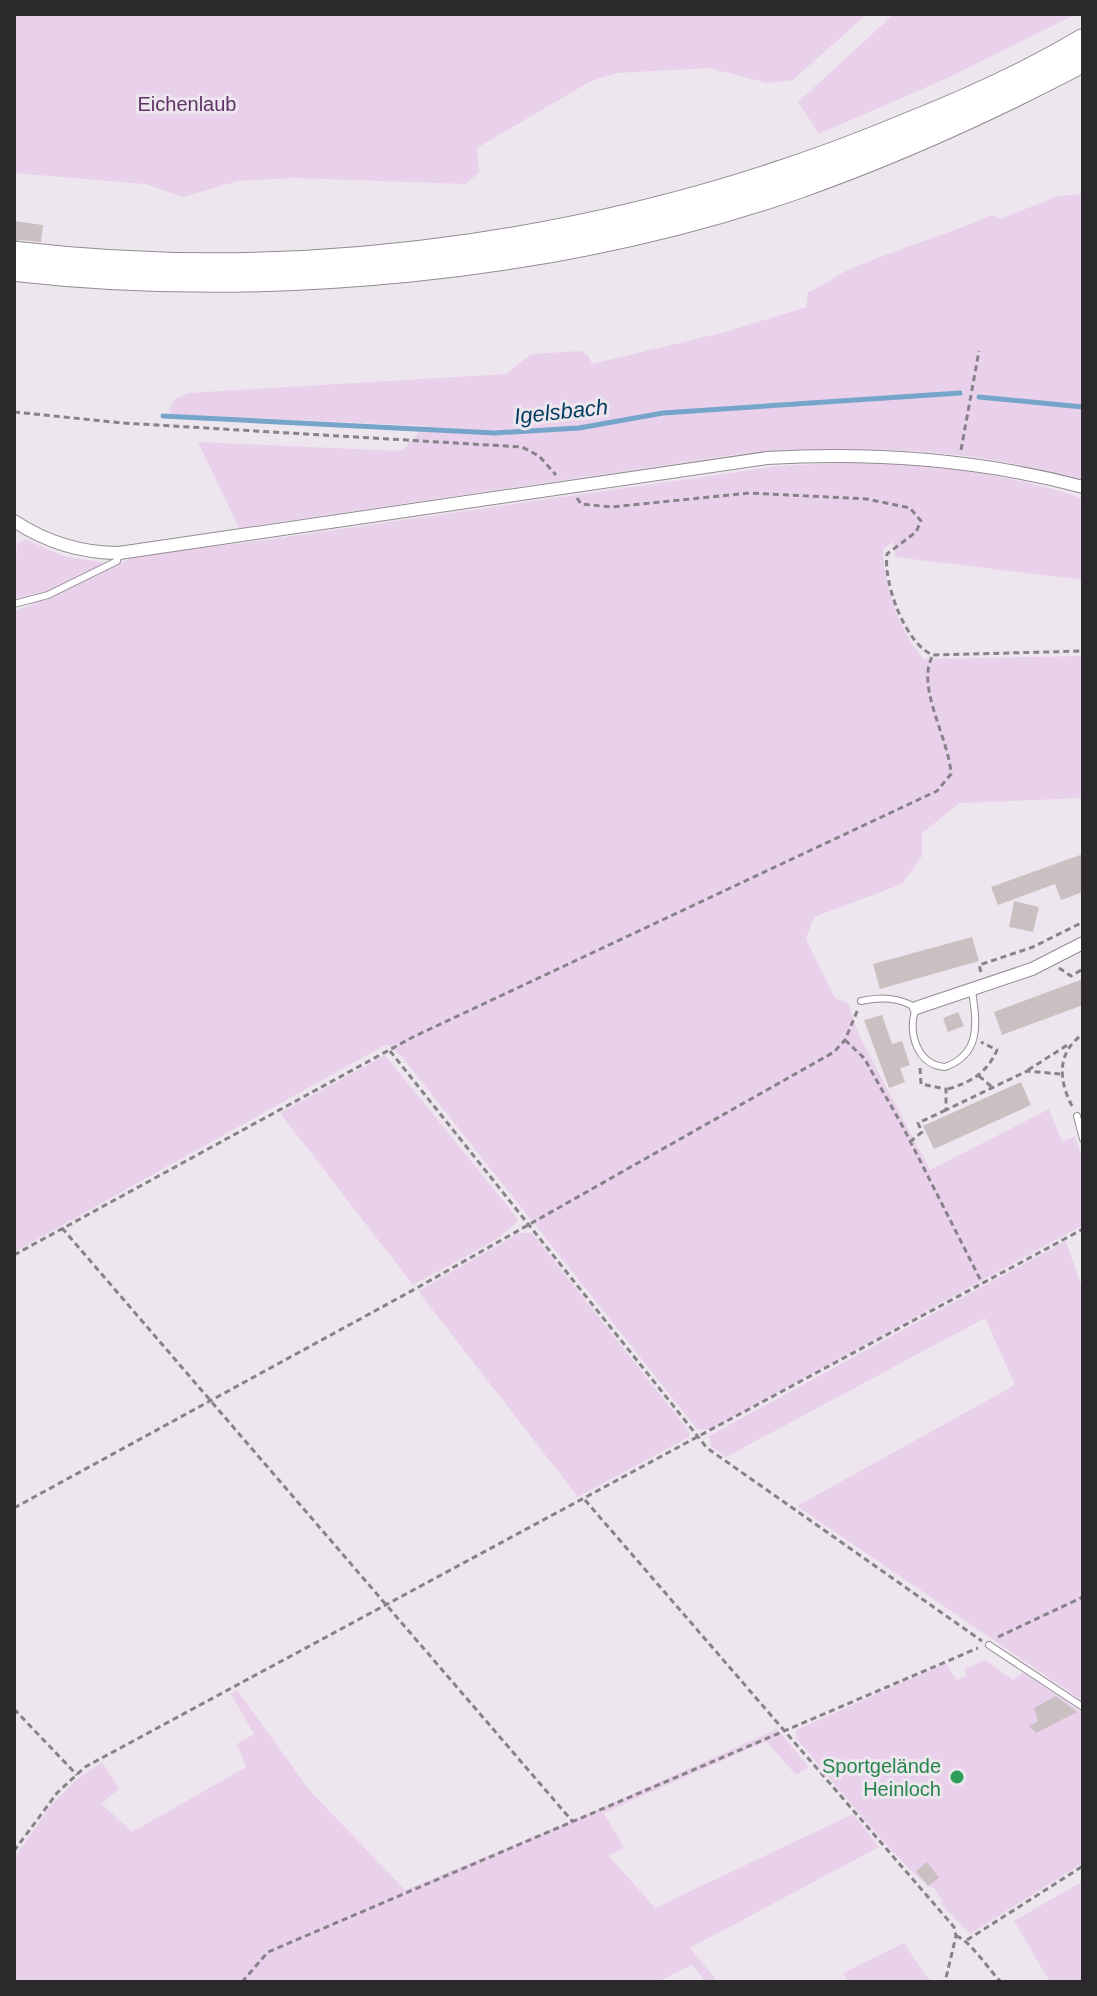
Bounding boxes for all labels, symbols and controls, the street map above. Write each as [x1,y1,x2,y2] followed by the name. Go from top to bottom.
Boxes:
[138,93,236,115] park label: Eichenlaub
[513,394,609,429] water label: Igelsbach
[822,1755,941,1800] place label: Sportgelände Heinloch
[948,1768,966,1786] marker: Sportgelände Heinloch

